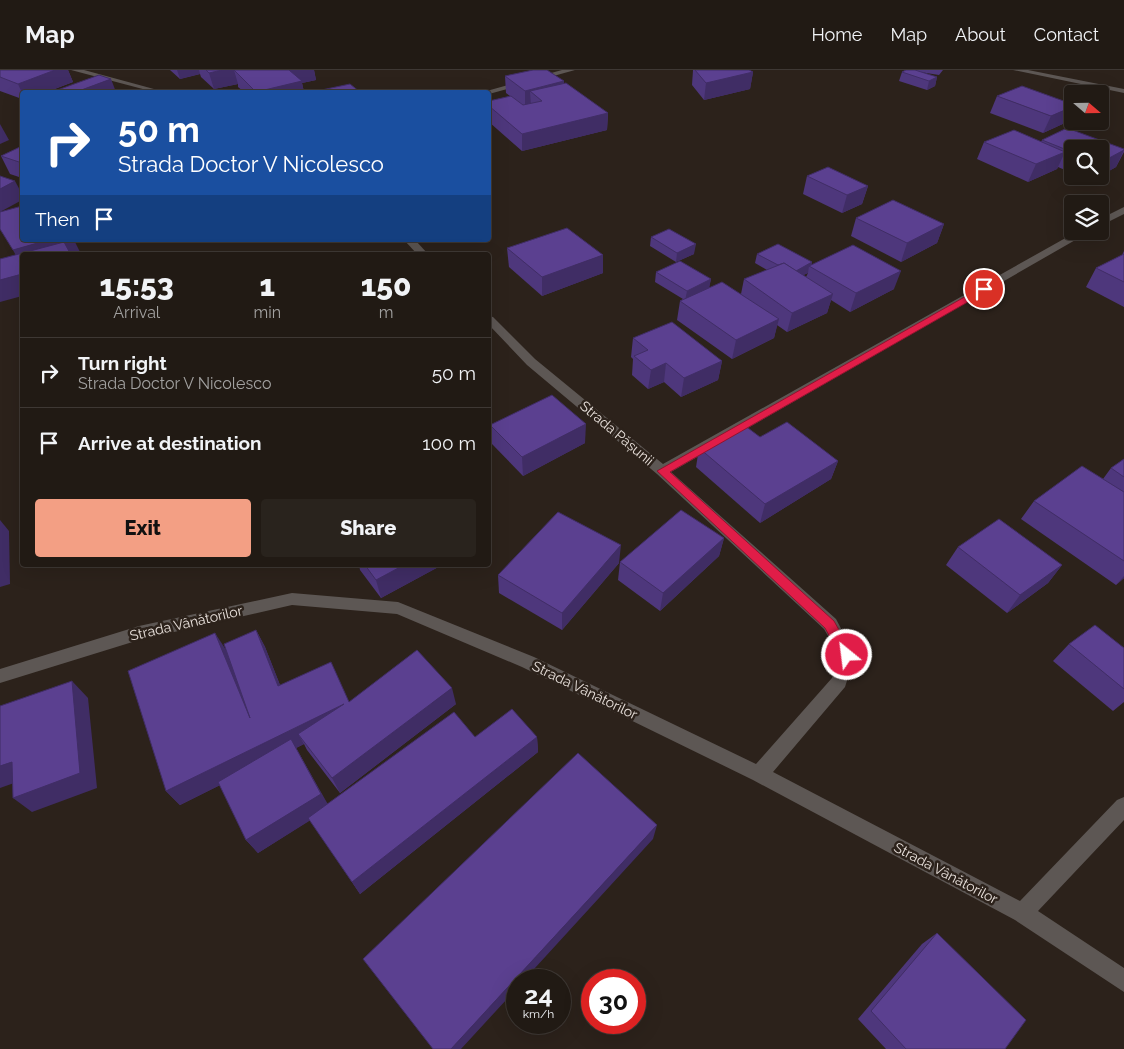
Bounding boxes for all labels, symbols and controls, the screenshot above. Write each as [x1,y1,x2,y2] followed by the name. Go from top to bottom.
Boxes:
[25,20,75,49] text: Map
[811,24,862,45] text: Home
[890,24,927,45] text: Map
[955,24,1006,45] text: About
[1034,24,1099,45] text: Contact
[1064,85,1109,130] north arrow
[1064,85,1109,240] map controls
[118,109,200,150] text: 50 m
[35,110,100,175] icon: right
[1064,140,1109,185] button: search
[118,151,384,177] text: Strada Doctor V Nicolesco
[1064,195,1109,240] button: layers
[90,205,118,233] icon: arrive
[35,208,80,230] text: Then
[100,268,174,303] text: 15:53
[260,268,275,303] text: 1
[361,268,411,303] text: 150
[963,268,1005,310] pin
[970,275,998,303] icon: arrive
[113,303,160,322] text: Arrival
[254,303,281,322] text: min
[379,303,393,322] text: m
[78,352,167,374] text: Turn right
[35,359,63,387] icon: right
[432,362,476,384] text: 50 m
[78,374,271,393] text: Strada Doctor V Nicolesco
[577,398,657,468] street label: Strada Pășunii
[35,429,63,457] icon: arrive
[78,432,262,454] text: Arrive at destination
[422,432,476,454] text: 100 m
[35,499,251,557] button: Exit
[261,499,476,557] button: Share
[128,602,244,644] street label: Strada Vânătorilor
[820,628,872,680] position arrow
[530,658,640,722] street label: Strada Vânătorilor
[891,839,1001,907] street label: Strada Vânătorilor
[581,969,646,1034] speed limit sign: 30
[524,980,553,1010] text: 24
[523,1007,554,1021] text: km/h

